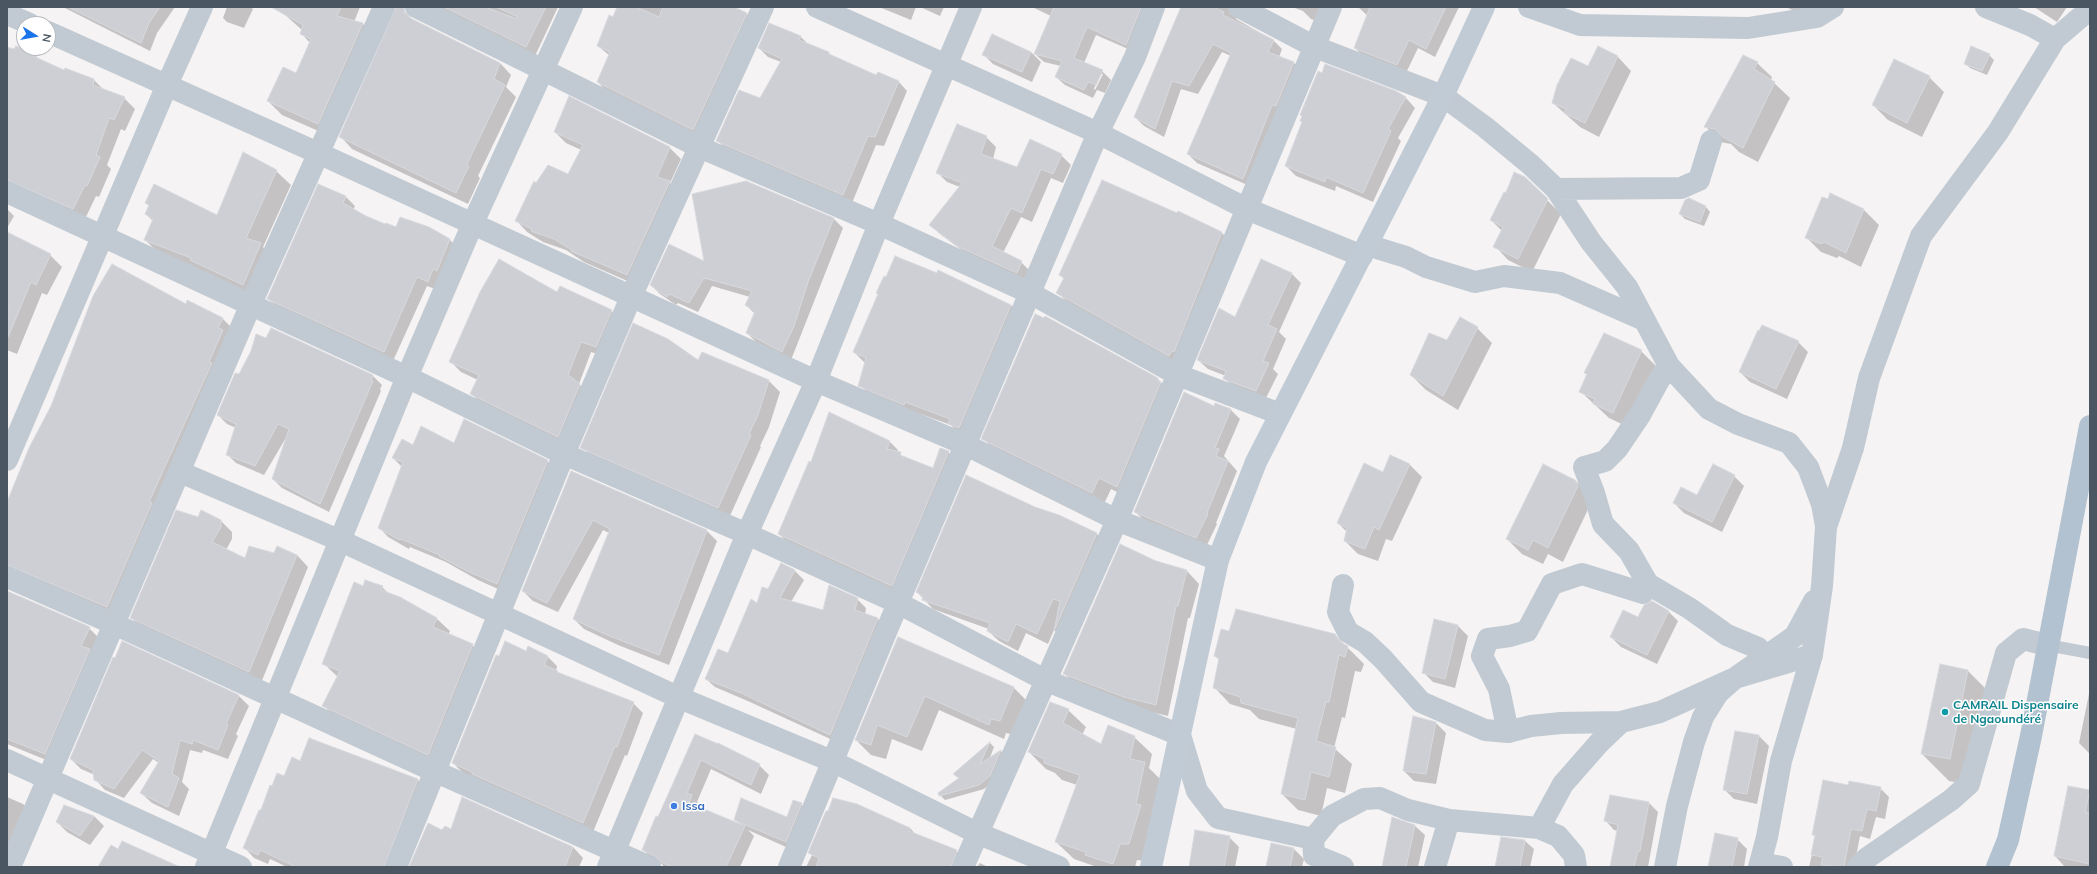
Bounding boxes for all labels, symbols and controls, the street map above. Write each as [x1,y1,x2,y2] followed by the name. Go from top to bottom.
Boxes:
[16,16,56,56] north arrow
[39,33,54,44] text: N
[1953,698,2078,726] place label: CAMRAIL Dispensaire de Ngaoundéré
[1940,707,1950,717] marker: CAMRAIL Dispensaire de Ngaoundéré
[682,799,705,813] place label: Issa
[669,801,679,811] marker: Issa

